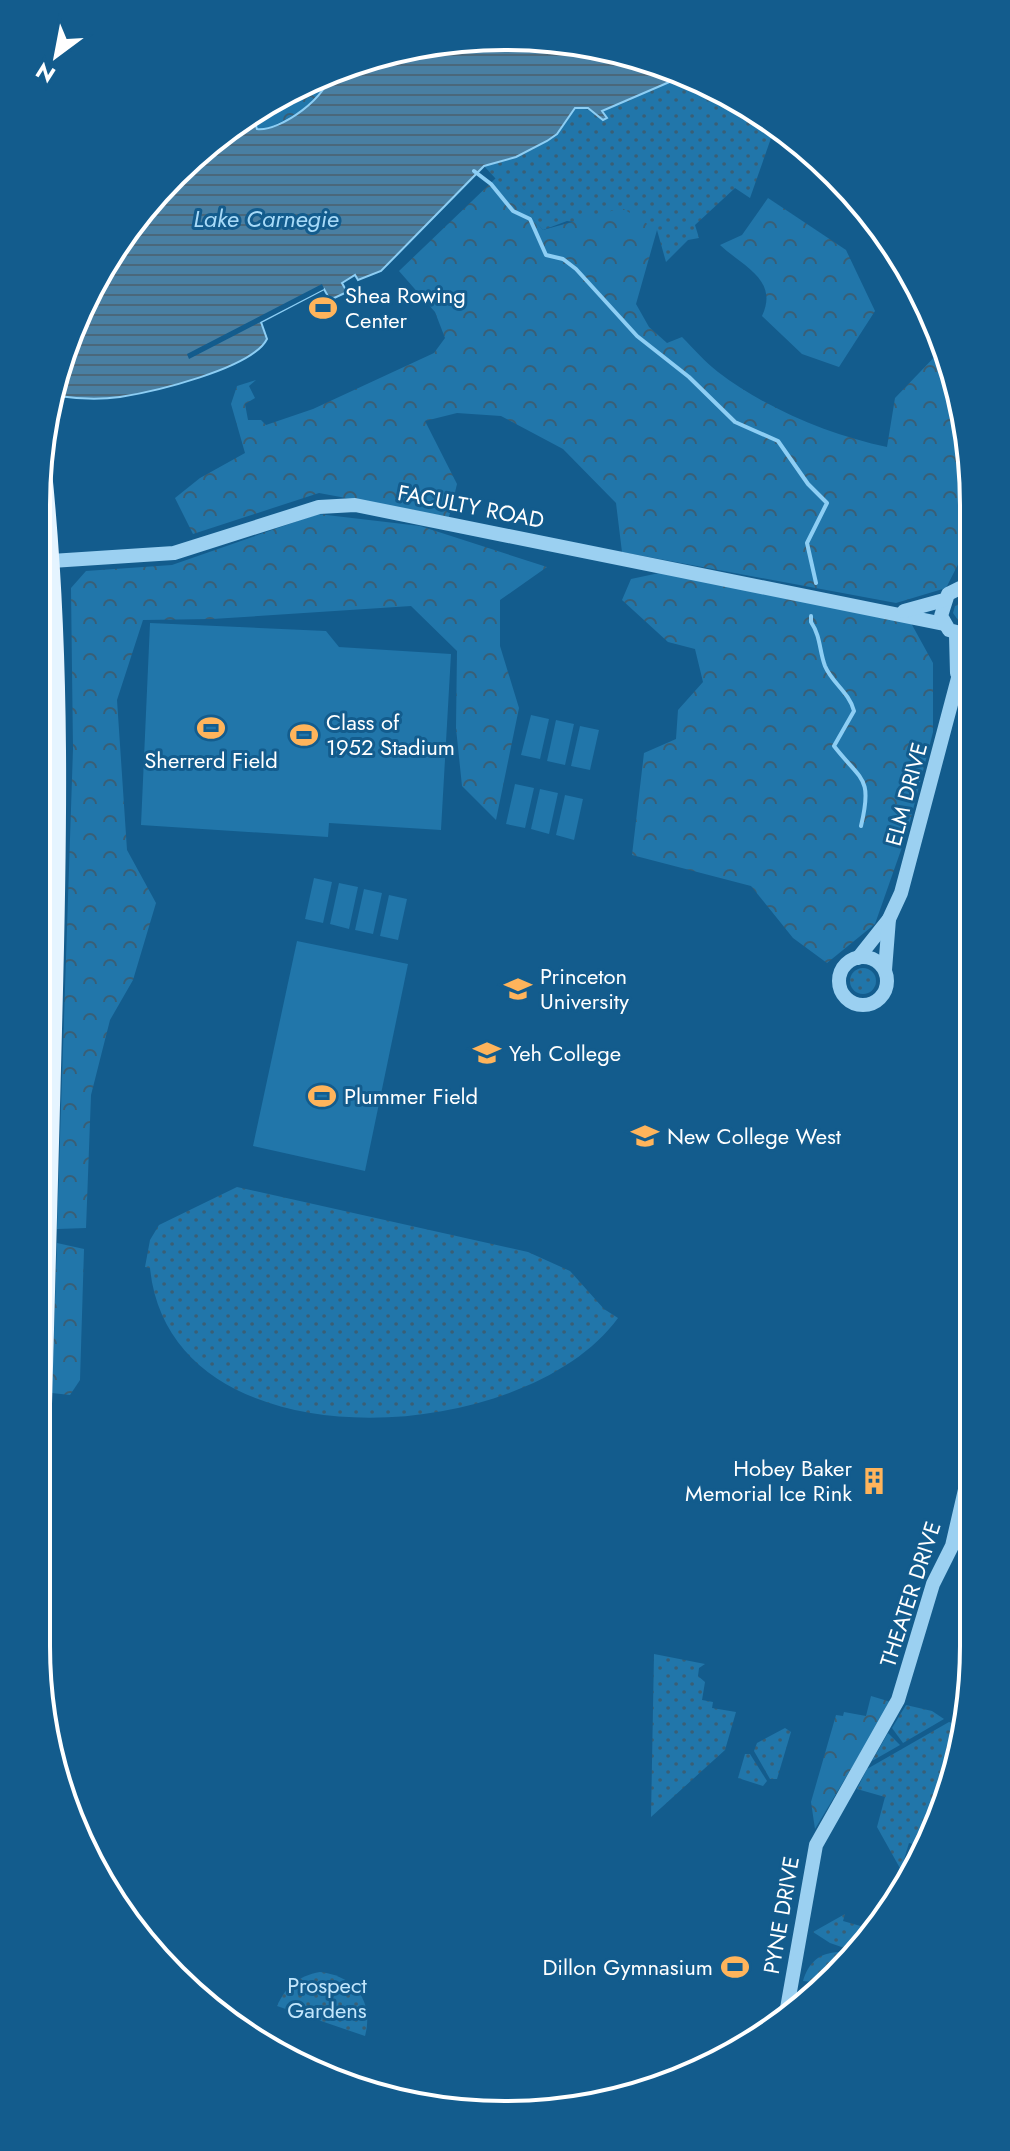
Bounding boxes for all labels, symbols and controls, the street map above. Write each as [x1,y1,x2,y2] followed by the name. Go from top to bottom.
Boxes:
[16,16,96,96] north arrow
[30,55,61,91] text: N
[193,201,339,236] water label: Lake Carnegie
[345,279,466,336] place label: Shea Rowing Center
[308,293,338,323] sports icon: Shea Rowing Center
[395,476,547,536] street label: FACULTY ROAD
[326,706,455,763] place label: Class of 1952 Stadium
[196,713,226,743] sports icon: Sherrerd Field
[289,720,319,750] sports icon: Class of 1952 Stadium
[877,739,935,849] street label: ELM DRIVE
[144,744,278,776] place label: Sherrerd Field
[540,960,629,1017] place label: Princeton University
[503,974,533,1004] school or university icon: Princeton University
[509,1037,621,1069] place label: Yeh College
[472,1038,502,1068] school or university icon: Yeh College
[344,1080,478,1112] place label: Plummer Field
[307,1081,337,1111] sports icon: Plummer Field
[667,1120,842,1152] place label: New College West
[630,1121,660,1151] school or university icon: New College West
[685,1452,852,1509] place label: Hobey Baker Memorial Ice Rink
[859,1466,889,1496] building icon: Hobey Baker Memorial Ice Rink
[871,1517,949,1671] street label: THEATER DRIVE
[755,1854,807,1976] street label: PYNE DRIVE
[542,1951,713,1983] place label: Dillon Gymnasium
[720,1952,750,1982] sports icon: Dillon Gymnasium
[287,1969,367,2026] park label: Prospect Gardens

